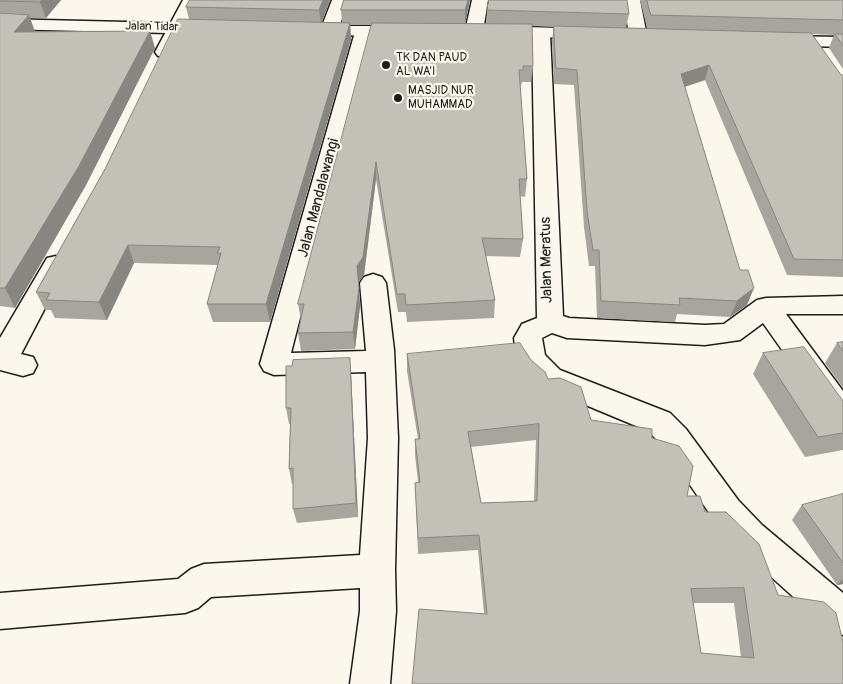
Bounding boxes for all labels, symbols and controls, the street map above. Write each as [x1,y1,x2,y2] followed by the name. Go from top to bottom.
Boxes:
[125,19,179,35] street label: Jalan Tidar
[396,51,467,79] place label: TK DAN PAUD AL WA'I
[380,59,392,71] marker: TK DAN PAUD AL WA'I
[408,84,474,112] place label: MASJID NUR MUHAMMAD
[392,92,404,104] marker: MASJID NUR MUHAMMAD
[295,137,343,259] street label: Jalan Mandalawangi
[537,217,557,303] street label: Jalan Meratus

